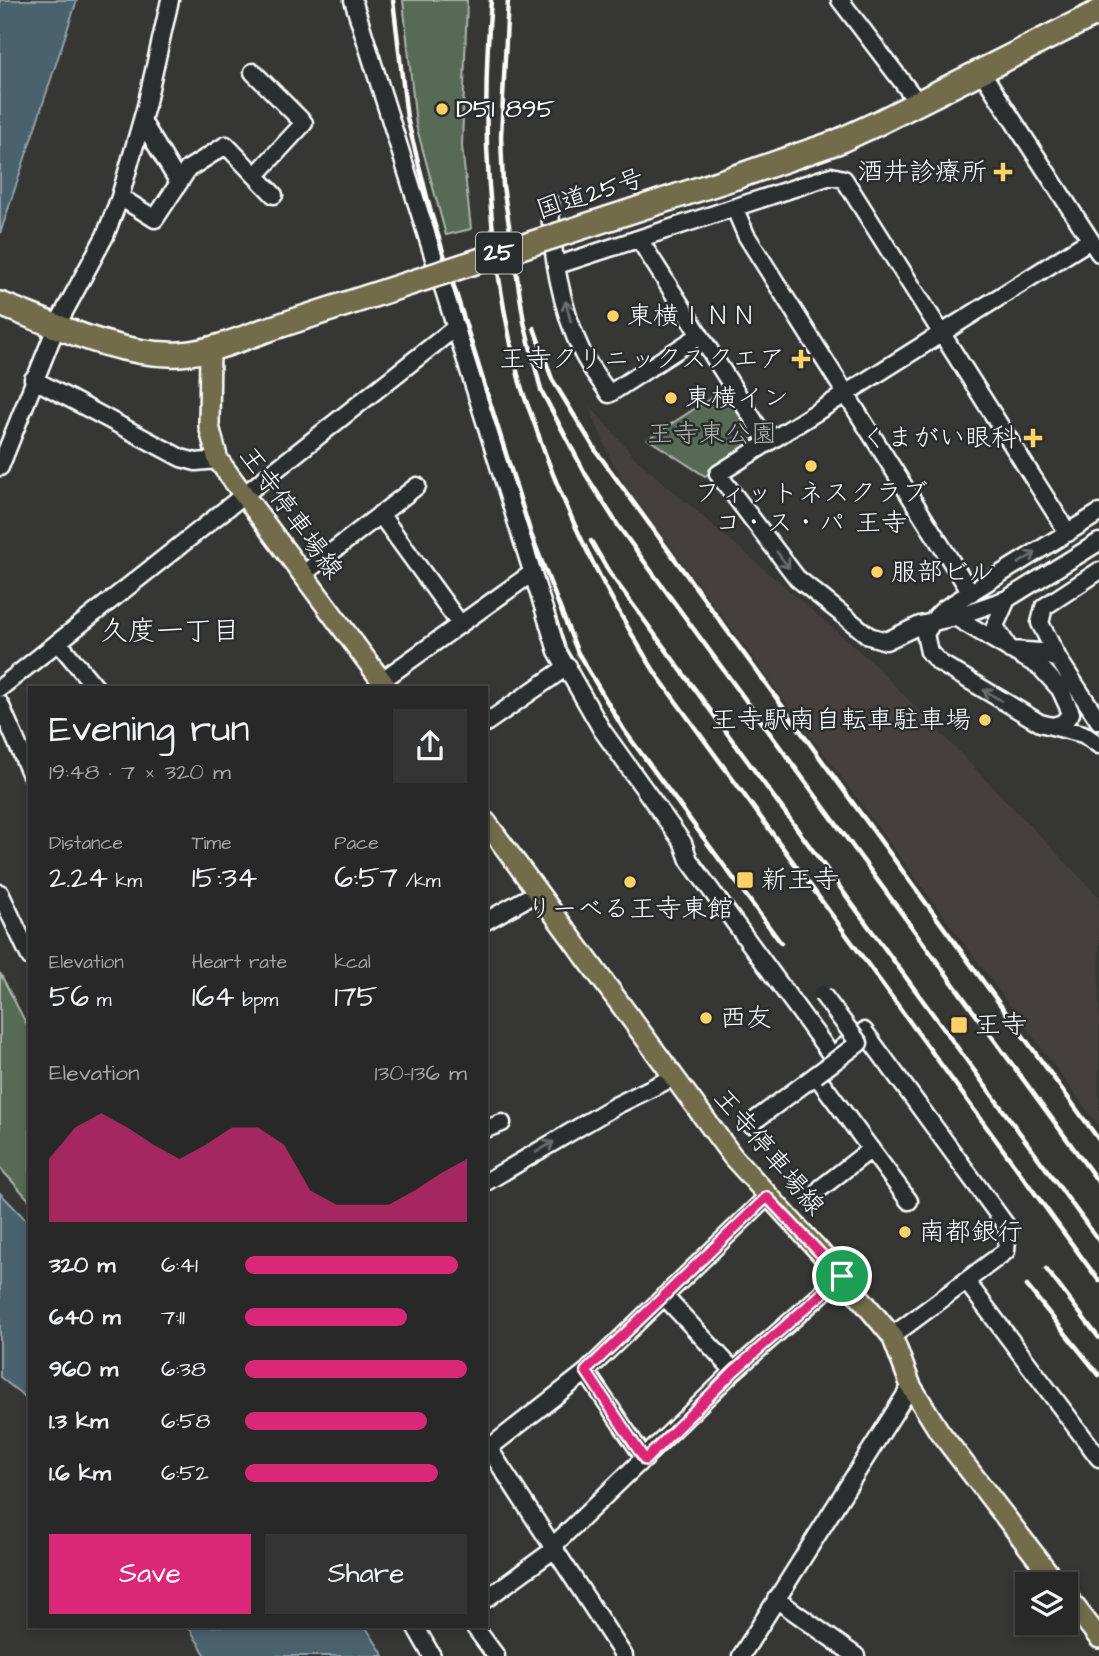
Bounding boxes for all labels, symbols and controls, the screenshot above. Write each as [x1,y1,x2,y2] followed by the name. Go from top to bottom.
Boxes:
[456,91,555,127] place label: D51 895
[434,101,450,117] marker: D51 895
[857,154,987,190] place label: 酒井診療所
[532,160,648,228] street label: 国道25号
[993,162,1013,182] marker: 酒井診療所
[476,232,522,274] road number: 25
[627,298,757,334] place label: 東横ＩＮＮ
[561,301,574,323] one-way arrow
[605,308,621,324] marker: 東横ＩＮＮ
[500,341,785,377] place label: 王寺クリニックスクエア
[791,349,811,369] marker: 王寺クリニックスクエア
[685,380,789,416] place label: 東横イン
[663,390,679,406] marker: 東横イン
[647,416,777,452] park label: 王寺東公園
[861,420,1017,456] place label: くまがい眼科
[1023,428,1043,448] marker: くまがい眼科
[231,439,351,587] street label: 王寺停車場線
[803,458,819,474] marker: フィットネスクラブ コ・ス・パ 王寺
[694,475,928,541] place label: フィットネスクラブ コ・ス・パ 王寺
[775,550,790,568] one-way arrow
[1016,551,1036,565] one-way arrow
[891,554,994,590] place label: 服部ビル
[869,564,885,580] marker: 服部ビル
[100,612,240,651] district label: 久度一丁目
[983,687,1003,701] one-way arrow
[711,702,971,738] place label: 王寺駅南自転車駐車場
[49,704,250,756] text: Evening run
[393,709,467,783] button: share
[977,712,993,728] marker: 王寺駅南自転車駐車場
[49,756,231,788] text: 19:48 · 7 × 320 m
[49,830,123,857] text: Distance
[192,830,231,857] text: Time
[334,830,378,857] text: Pace
[49,857,108,899] text: 2.24
[192,857,257,899] text: 15:34
[334,857,398,899] text: 6:57
[761,862,839,898] place label: 新王寺
[108,868,142,895] text: km
[398,868,441,895] text: /km
[735,870,755,890] marker: 新王寺
[622,874,638,890] marker: りーべる王寺東館
[527,891,733,927] place label: りーべる王寺東館
[49,949,124,976] text: Elevation
[192,949,287,976] text: Heart rate
[334,949,371,976] text: kcal
[49,976,89,1018] text: 56
[192,976,235,1018] text: 164
[334,976,378,1018] text: 175
[89,987,111,1014] text: m
[235,987,278,1014] text: bpm
[720,1000,772,1036] place label: 西友
[975,1007,1027,1043] place label: 王寺
[698,1010,714,1026] marker: 西友
[949,1015,969,1035] marker: 王寺
[49,1057,140,1089] text: Elevation
[375,1057,467,1089] text: 130–136 m
[705,1081,833,1223] street label: 王寺停車場線
[535,1140,555,1154] one-way arrow
[919,1214,1023,1250] place label: 南都銀行
[897,1224,913,1240] marker: 南都銀行
[812,1246,872,1306] pin
[49,1249,115,1281] text: 320 m
[161,1249,198,1281] text: 6:41
[823,1257,861,1295] icon: arrive
[49,1301,121,1333] text: 640 m
[161,1301,185,1333] text: 7:11
[49,1353,118,1385] text: 960 m
[161,1353,206,1385] text: 6:38
[49,1405,108,1437] text: 1.3 km
[161,1405,210,1437] text: 6:58
[49,1457,111,1489] text: 1.6 km
[161,1457,209,1489] text: 6:52
[49,1534,251,1614] button: Save
[265,1534,467,1614] button: Share
[1015,1572,1078,1635] map controls
[1015,1572,1078,1635] button: layers

